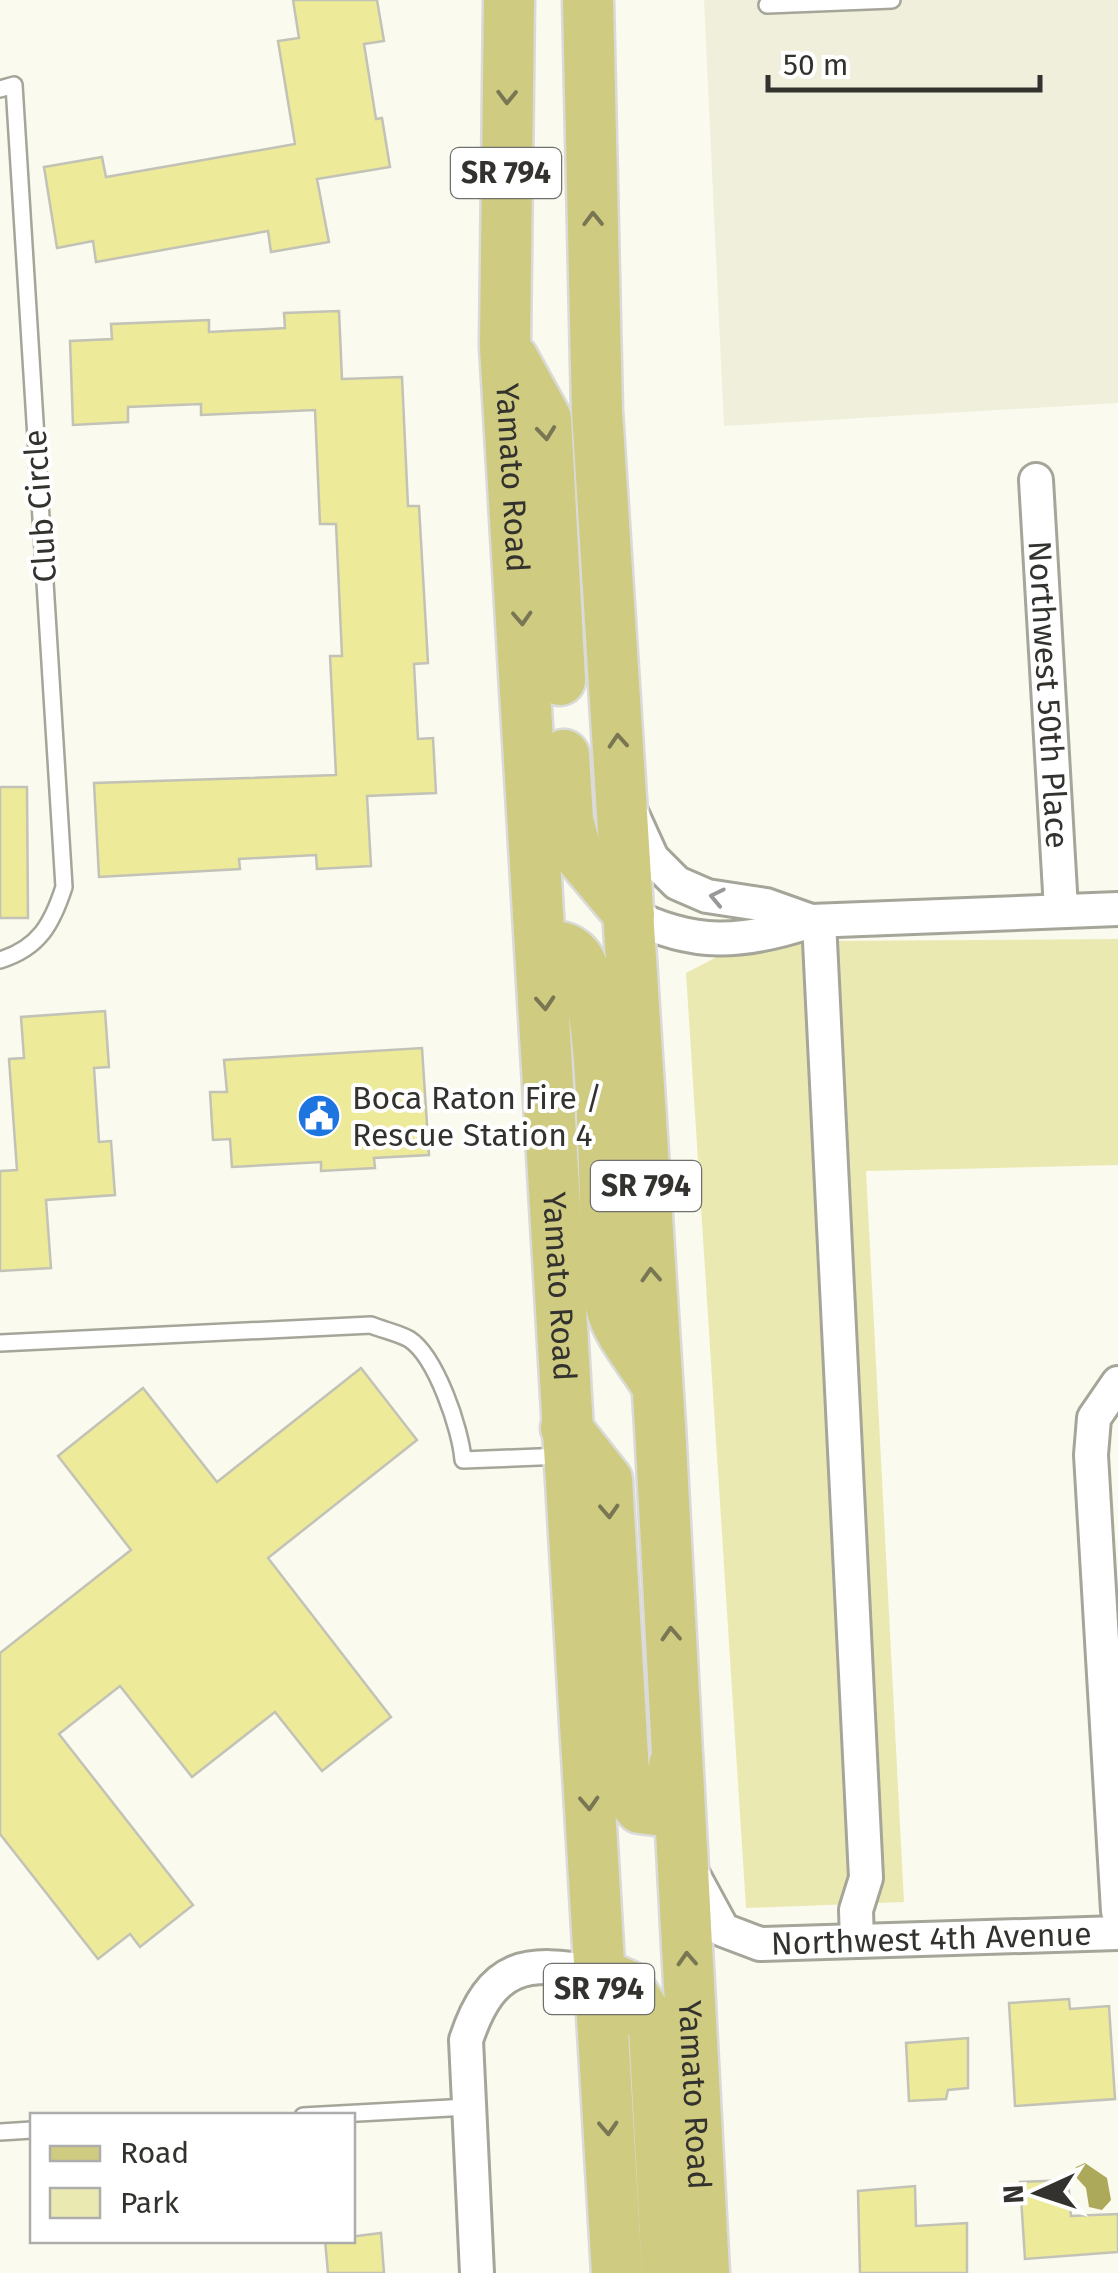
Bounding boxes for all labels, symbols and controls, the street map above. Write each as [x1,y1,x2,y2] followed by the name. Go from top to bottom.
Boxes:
[768,30,1040,92] scale bar
[783,47,848,83] text: 50 m
[496,90,517,106] one-way arrow
[451,148,561,198] road number: SR 794
[582,210,604,226] one-way arrow
[488,382,537,573] street label: Yamato Road
[535,425,556,441] one-way arrow
[16,428,64,584] street label: Club Circle
[1021,540,1076,850] street label: Northwest 50th Place
[511,610,532,626] one-way arrow
[608,732,629,748] one-way arrow
[709,887,726,908] one-way arrow
[533,996,555,1012] one-way arrow
[352,1079,602,1154] place label: Boca Raton Fire / Rescue Station 4
[296,1093,342,1139] public building icon: Boca Raton Fire / Rescue Station 4
[591,1161,701,1211] road number: SR 794
[535,1191,584,1382] street label: Yamato Road
[641,1266,662,1282] one-way arrow
[598,1504,619,1520] one-way arrow
[661,1626,682,1642] one-way arrow
[578,1796,599,1812] one-way arrow
[770,1915,1092,1963] street label: Northwest 4th Avenue
[677,1950,698,1966] one-way arrow
[544,1964,654,2014] road number: SR 794
[671,1999,719,2191] street label: Yamato Road
[30,2113,355,2243] legend
[597,2120,618,2136] one-way arrow
[120,2135,189,2171] text: Road
[988,2143,1088,2243] north arrow
[997,2184,1030,2204] text: N
[120,2185,180,2221] text: Park

